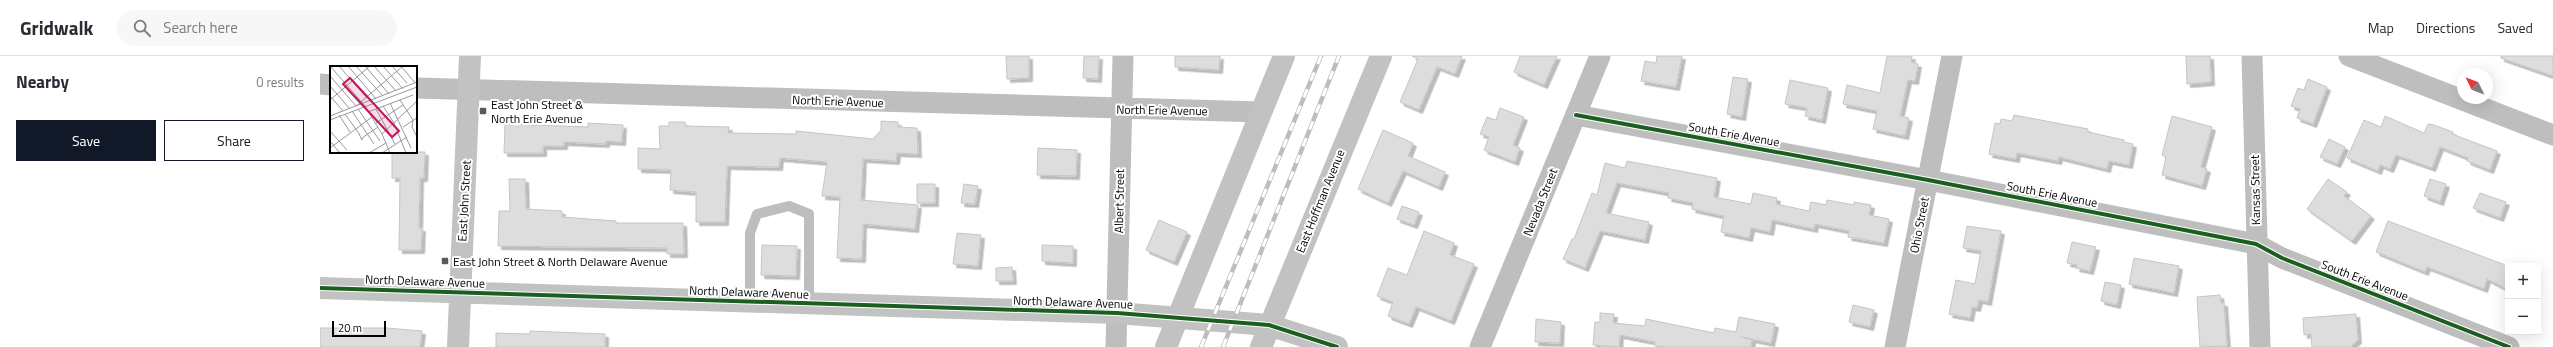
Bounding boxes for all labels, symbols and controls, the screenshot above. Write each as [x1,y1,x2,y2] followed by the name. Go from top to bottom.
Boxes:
[117,10,397,46] search box
[20,13,93,42] text: Gridwalk
[163,16,238,39] text: Search here
[131,17,153,39] icon: search
[2368,17,2394,38] text: Map
[2416,17,2475,38] text: Directions
[2497,17,2533,38] text: Saved
[330,66,417,153] inset map
[2457,68,2493,104] north arrow
[16,69,69,95] text: Nearby
[256,72,304,92] text: 0 results
[792,90,884,112] street label: North Erie Avenue
[491,95,584,128] place label: East John Street & North Erie Avenue
[1116,100,1208,120] street label: North Erie Avenue
[478,106,488,116] marker: East John Street & North Erie Avenue
[1687,117,1781,151] street label: South Erie Avenue
[16,120,156,161] button: Save
[164,120,304,161] button: Share
[1291,146,1349,256] street label: East Hoffman Avenue
[2245,154,2265,225] street label: Kansas Street
[452,159,476,242] street label: East John Street
[1518,164,1563,239] street label: Nevada Street
[1109,168,1129,233] street label: Albert Street
[2005,176,2099,212] street label: South Erie Avenue
[1904,194,1934,255] street label: Ohio Street
[453,252,668,271] place label: East John Street & North Delaware Avenue
[2319,255,2411,305] street label: South Erie Avenue
[440,256,450,266] marker: East John Street & North Delaware Avenue
[2505,263,2541,335] map controls
[2505,263,2541,299] button: +
[365,269,485,293] street label: North Delaware Avenue
[689,280,809,304] street label: North Delaware Avenue
[1013,290,1133,314] street label: North Delaware Avenue
[2505,299,2541,335] button: −
[332,319,386,338] scale bar
[338,320,362,336] text: 20 m

